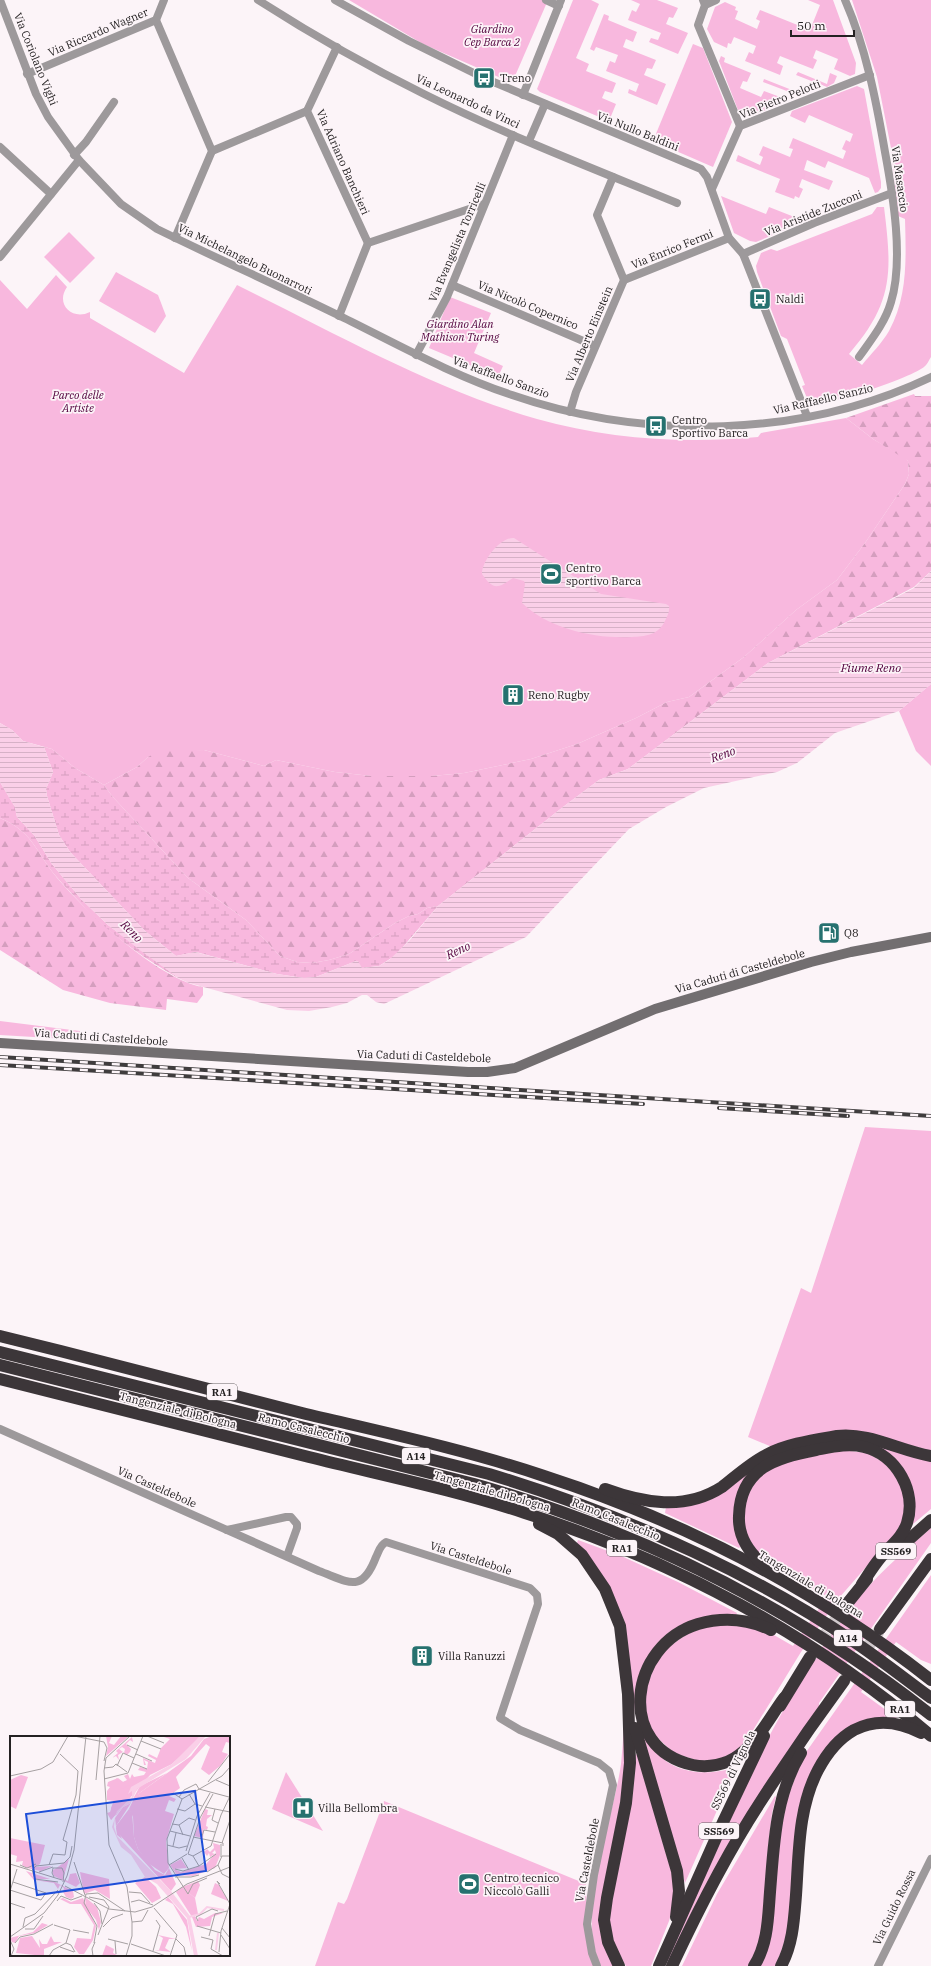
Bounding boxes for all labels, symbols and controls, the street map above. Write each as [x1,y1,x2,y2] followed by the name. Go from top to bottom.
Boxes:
[46,5,150,59] street label: Via Riccardo Wagner
[11,11,61,108] street label: Via Coriolano Vighi
[791,12,854,38] scale bar
[797,18,826,33] text: 50 m
[464,22,520,49] park label: Giardino Cep Barca 2
[471,65,497,91] bus stop icon: Treno
[414,71,523,131] street label: Via Leonardo da Vinci
[500,71,531,85] place label: Treno
[737,76,823,122] street label: Via Pietro Pelotti
[313,107,373,217] street label: Via Adriano Banchieri
[595,108,682,154] street label: Via Nullo Baldini
[888,145,912,213] street label: Via Masaccio
[425,179,489,304] street label: Via Evangelista Torricelli
[762,187,864,239] street label: Via Aristide Zucconi
[176,220,315,298] street label: Via Michelangelo Buonarroti
[629,226,715,272] street label: Via Enrico Fermi
[476,277,580,333] street label: Via Nicolò Copernico
[562,284,616,384] street label: Via Alberto Einstein
[747,286,773,312] bus stop icon: Naldi
[776,292,804,306] place label: Naldi
[420,317,500,344] park label: Giardino Alan Mathison Turing
[451,353,551,401] street label: Via Raffaello Sanzio
[772,381,874,417] street label: Via Raffaello Sanzio
[51,388,104,415] park label: Parco delle Artiste
[643,413,669,439] bus stop icon: Centro Sportivo Barca
[672,413,748,440] place label: Centro Sportivo Barca
[538,561,564,587] sports icon: Centro sportivo Barca
[566,561,641,588] place label: Centro sportivo Barca
[840,660,901,675] water label: Fiume Reno
[500,682,526,708] building icon: Reno Rugby
[528,688,590,702] place label: Reno Rugby
[708,743,738,766] water label: Reno
[117,916,146,945] water label: Reno
[816,920,842,946] fuel station icon: Q8
[844,926,858,940] place label: Q8
[442,938,473,963] water label: Reno
[674,946,807,996] street label: Via Caduti di Casteldebole
[34,1025,169,1049] street label: Via Caduti di Casteldebole
[357,1047,491,1065] street label: Via Caduti di Casteldebole
[207,1384,237,1400] road number: RA1
[118,1389,238,1431] street label: Tangenziale di Bologna
[257,1410,351,1446] street label: Ramo Casalecchio
[402,1448,430,1464] road number: A14
[115,1463,199,1511] street label: Via Casteldebole
[432,1468,552,1514] street label: Tangenziale di Bologna
[570,1495,662,1543] street label: Ramo Casalecchio
[428,1538,514,1578] street label: Via Casteldebole
[607,1540,637,1556] road number: RA1
[876,1543,916,1559] road number: SS569
[756,1547,866,1621] street label: Tangenziale di Bologna
[834,1630,862,1646] road number: A14
[409,1643,435,1669] building icon: Villa Ranuzzi
[438,1649,506,1663] place label: Villa Ranuzzi
[885,1701,915,1717] road number: RA1
[708,1728,758,1812] street label: SS569 di Vignola
[10,1736,230,1956] inset map
[290,1795,316,1821] hospital icon: Villa Bellombra
[318,1801,398,1815] place label: Villa Bellombra
[572,1817,602,1903] street label: Via Casteldebole
[699,1823,739,1839] road number: SS569
[870,1867,918,1947] street label: Via Guido Rossa
[456,1871,482,1897] sports icon: Centro tecnico Niccolò Galli
[484,1871,559,1898] place label: Centro tecnico Niccolò Galli

